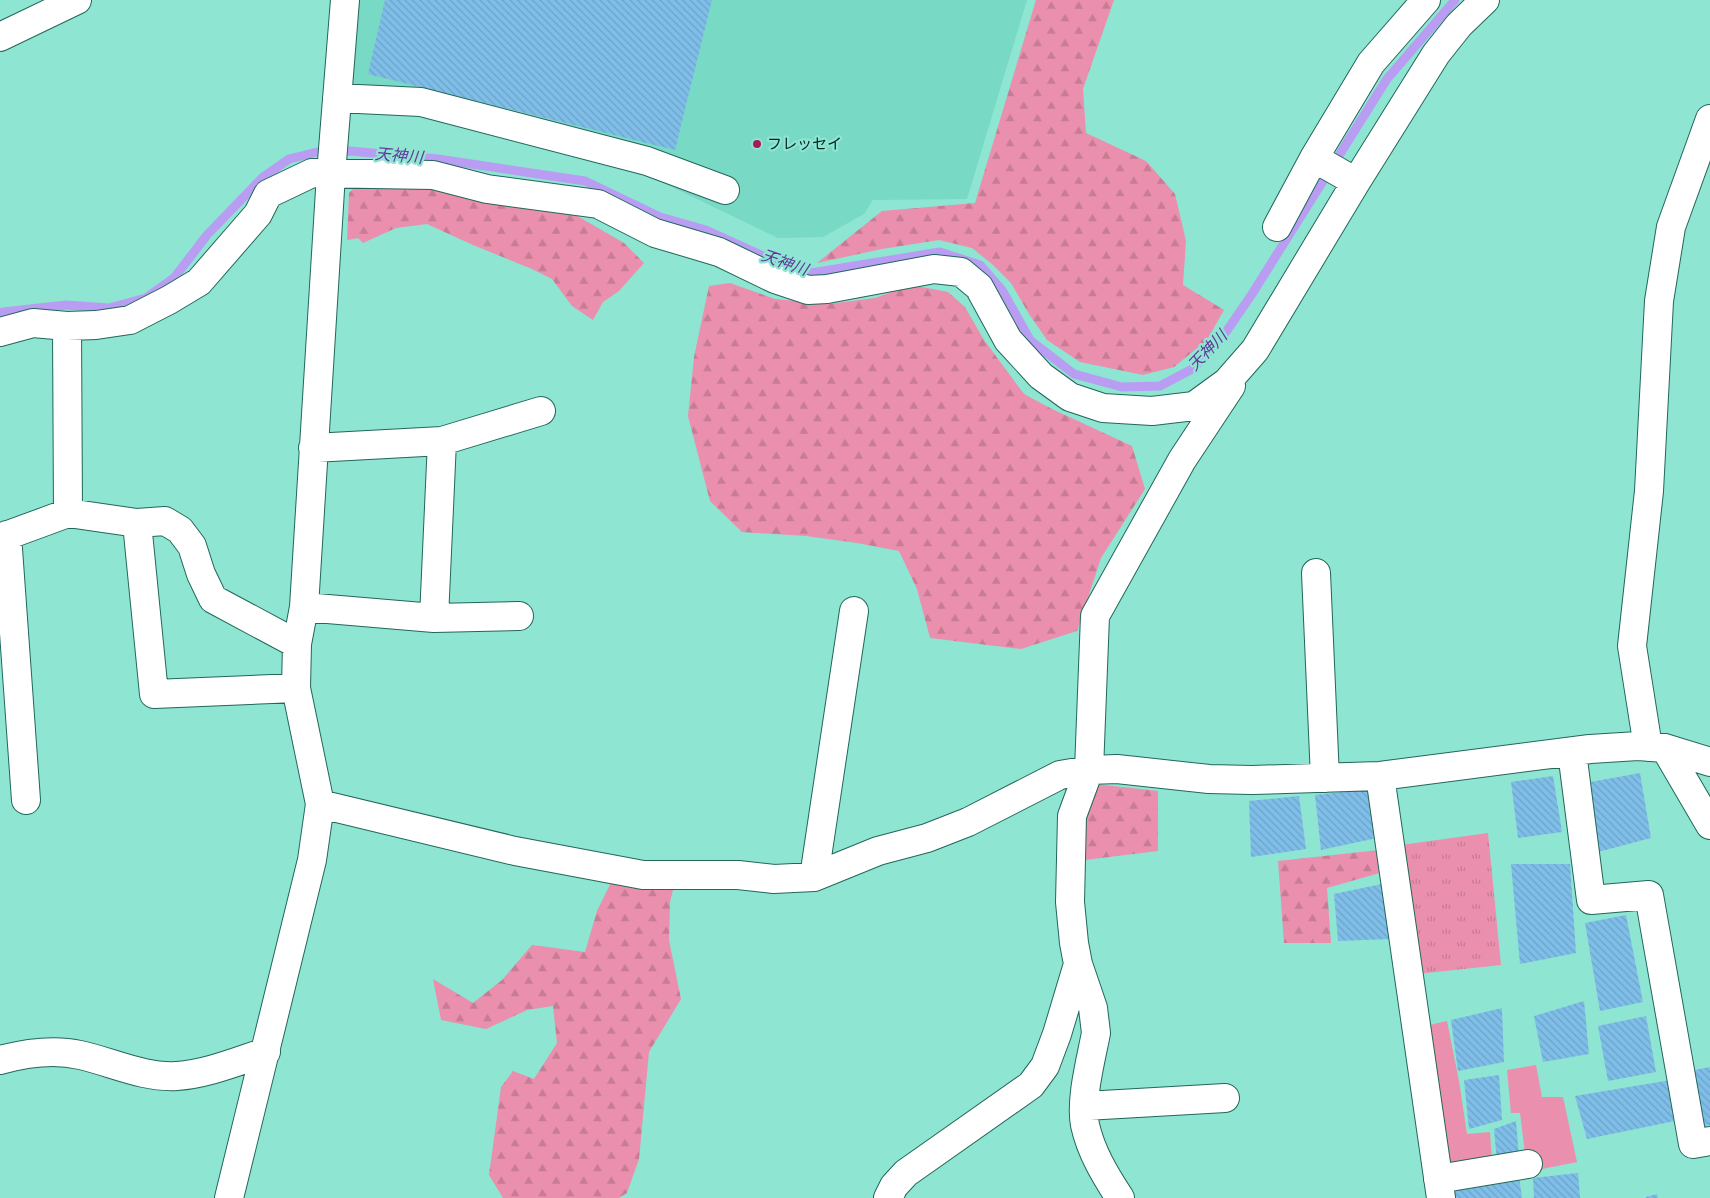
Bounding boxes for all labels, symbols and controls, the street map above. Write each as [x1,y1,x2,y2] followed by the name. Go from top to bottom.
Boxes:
[767,135,842,152] place label: フレッセイ
[751,138,763,150] marker: フレッセイ
[374,145,426,166] water label: 天神川
[759,247,812,279] water label: 天神川
[1185,326,1232,374] water label: 天神川

